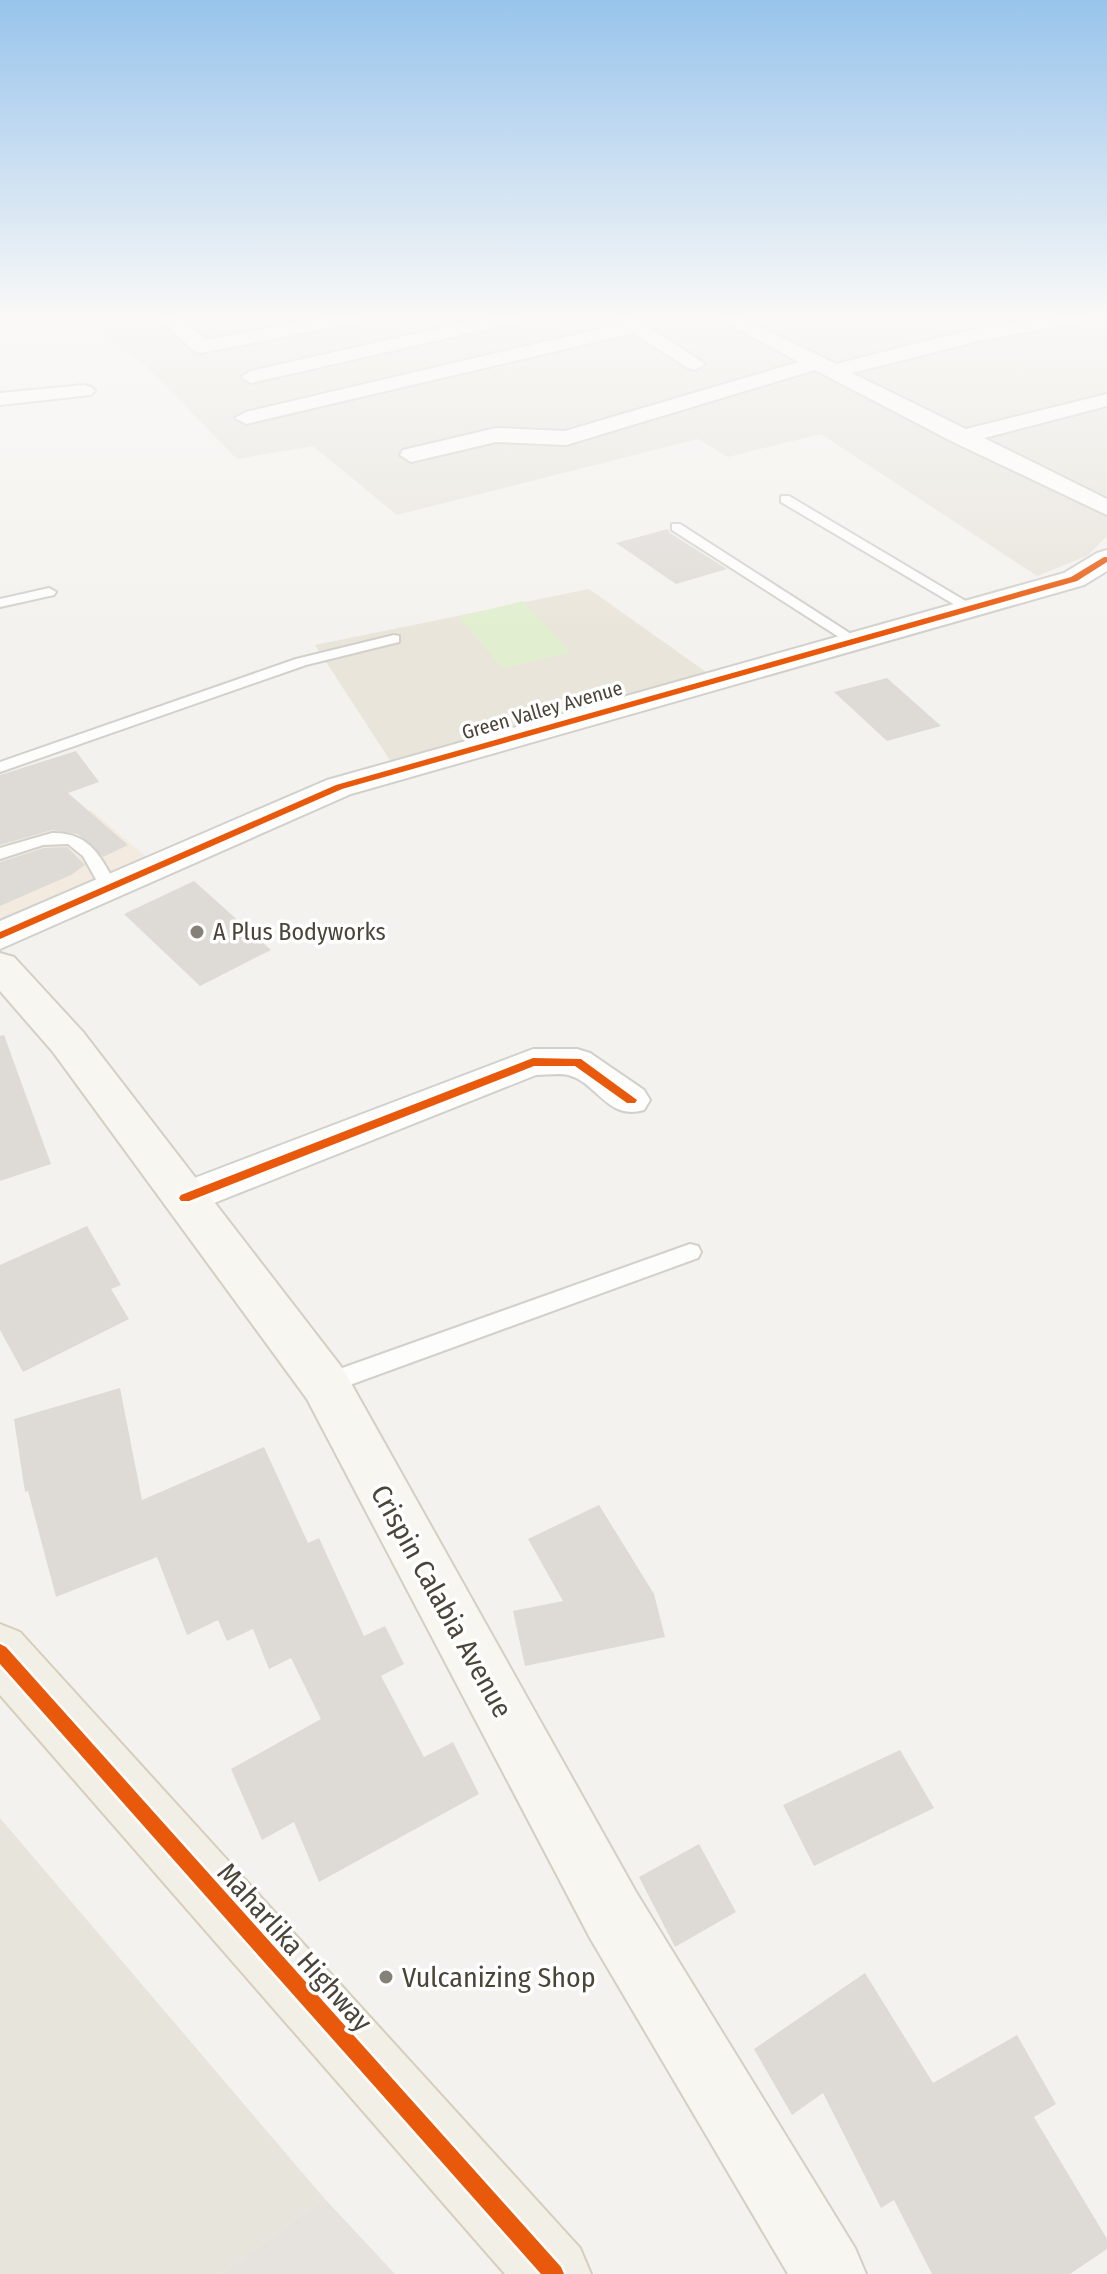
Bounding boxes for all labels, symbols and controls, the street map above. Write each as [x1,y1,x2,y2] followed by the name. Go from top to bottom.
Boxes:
[459,676,625,744] street label: Green Valley Avenue
[213,918,386,946] place label: A Plus Bodyworks
[188,923,206,941] marker: A Plus Bodyworks
[364,1479,519,1723] street label: Crispin Calabia Avenue
[210,1856,379,2039] street label: Maharlika Highway
[402,1961,596,1994] place label: Vulcanizing Shop
[377,1968,395,1986] marker: Vulcanizing Shop

